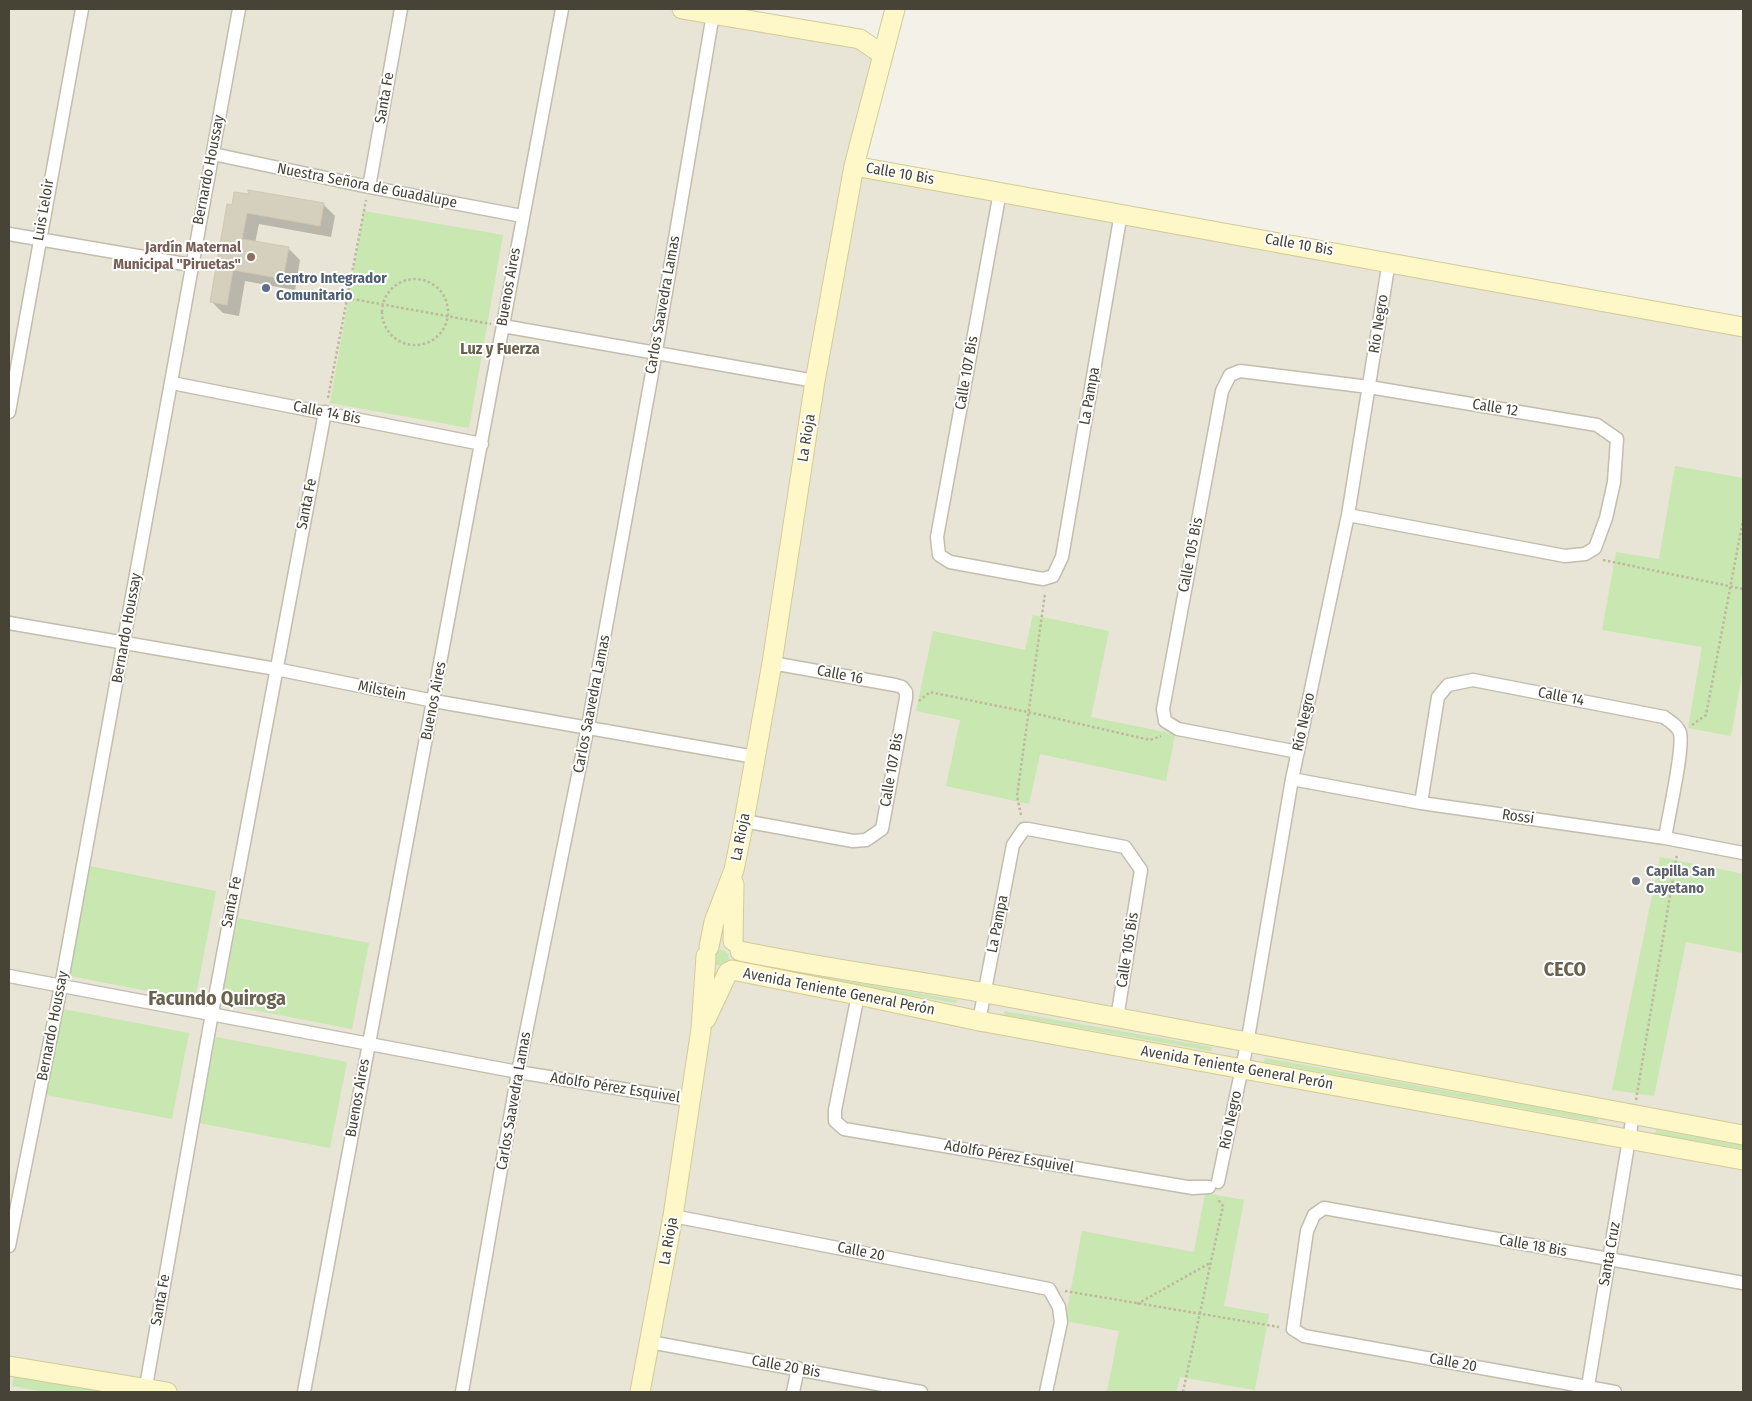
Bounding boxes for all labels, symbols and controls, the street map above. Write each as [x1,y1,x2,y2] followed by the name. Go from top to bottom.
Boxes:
[372,71,398,125] street label: Santa Fe
[190,114,228,226] street label: Bernardo Houssay
[864,159,936,189] street label: Calle 10 Bis
[276,160,458,212] street label: Nuestra Señora de Guadalupe
[30,178,58,242] street label: Luis Leloir
[1263,230,1335,260] street label: Calle 10 Bis
[642,234,684,376] street label: Carlos Saavedra Lamas
[113,239,241,274] place label: Jardín Maternal Municipal "Piruetas"
[493,246,525,328] street label: Buenos Aires
[245,251,257,263] marker: Jardín Maternal Municipal "Piruetas"
[276,270,387,305] place label: Centro Integrador Comunitario
[260,282,272,294] marker: Centro Integrador Comunitario
[1365,293,1393,355] street label: Río Negro
[952,335,982,411] street label: Calle 107 Bis
[460,340,540,360] district label: Luz y Fuerza
[1076,366,1104,426] street label: La Pampa
[1471,396,1519,420] street label: Calle 12
[292,398,362,428] street label: Calle 14 Bis
[794,413,820,463] street label: La Rioja
[293,477,321,531] street label: Santa Fe
[1175,516,1207,594] street label: Calle 105 Bis
[108,571,146,685] street label: Bernardo Houssay
[570,633,614,775] street label: Carlos Saavedra Lamas
[418,660,450,742] street label: Buenos Aires
[815,662,865,688] street label: Calle 16
[356,677,408,705] street label: Milstein
[1536,684,1586,710] street label: Calle 14
[1289,691,1319,753] street label: Río Negro
[877,732,907,808] street label: Calle 107 Bis
[1501,806,1535,828] street label: Rossi
[728,812,754,862] street label: La Rioja
[1646,863,1715,898] place label: Capilla San Cayetano
[218,875,246,929] street label: Santa Fe
[1630,875,1642,887] marker: Capilla San Cayetano
[984,894,1012,954] street label: La Pampa
[1113,911,1143,989] street label: Calle 105 Bis
[1544,958,1586,982] district label: CECO
[742,965,936,1019] street label: Avenida Teniente General Perón
[34,970,72,1082] street label: Bernardo Houssay
[148,987,286,1011] district label: Facundo Quiroga
[493,1030,535,1172] street label: Carlos Saavedra Lamas
[1139,1042,1335,1094] street label: Avenida Teniente General Perón
[342,1057,374,1139] street label: Buenos Aires
[549,1069,681,1107] street label: Adolfo Pérez Esquivel
[1216,1089,1246,1151] street label: Río Negro
[943,1137,1075,1177] street label: Adolfo Pérez Esquivel
[656,1216,682,1266] street label: La Rioja
[1596,1221,1624,1287] street label: Santa Cruz
[1498,1231,1568,1261] street label: Calle 18 Bis
[836,1239,886,1265] street label: Calle 20
[148,1273,174,1327] street label: Santa Fe
[1428,1350,1478,1376] street label: Calle 20
[750,1352,822,1382] street label: Calle 20 Bis

